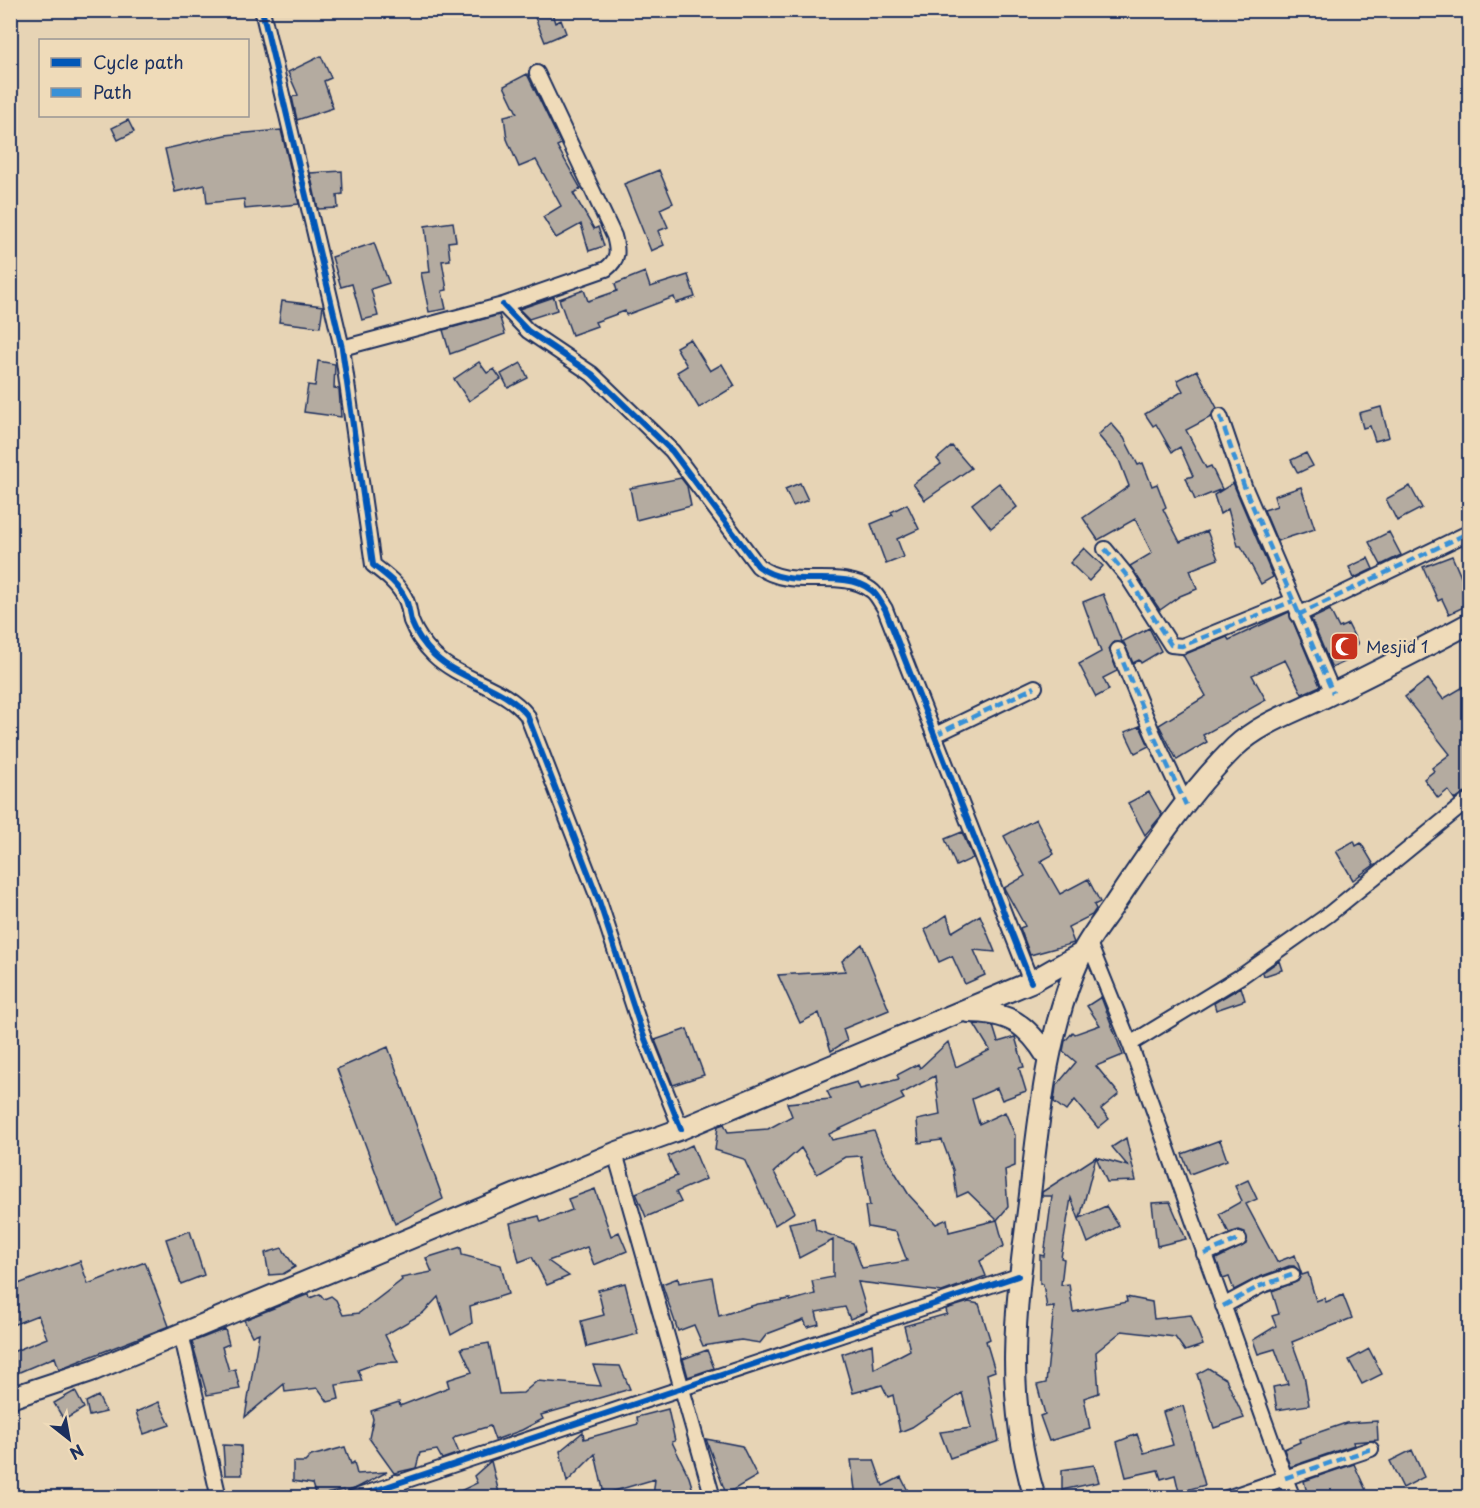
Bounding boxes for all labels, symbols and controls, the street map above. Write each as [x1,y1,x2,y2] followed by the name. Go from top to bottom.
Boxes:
[39,39,249,117] legend
[93,48,184,75] text: Cycle path
[93,78,132,105] text: Path
[1329,630,1361,662] mosque icon: Mesjid 1
[1366,634,1428,658] place label: Mesjid 1
[39,1409,99,1469] north arrow
[66,1439,89,1466] text: N

